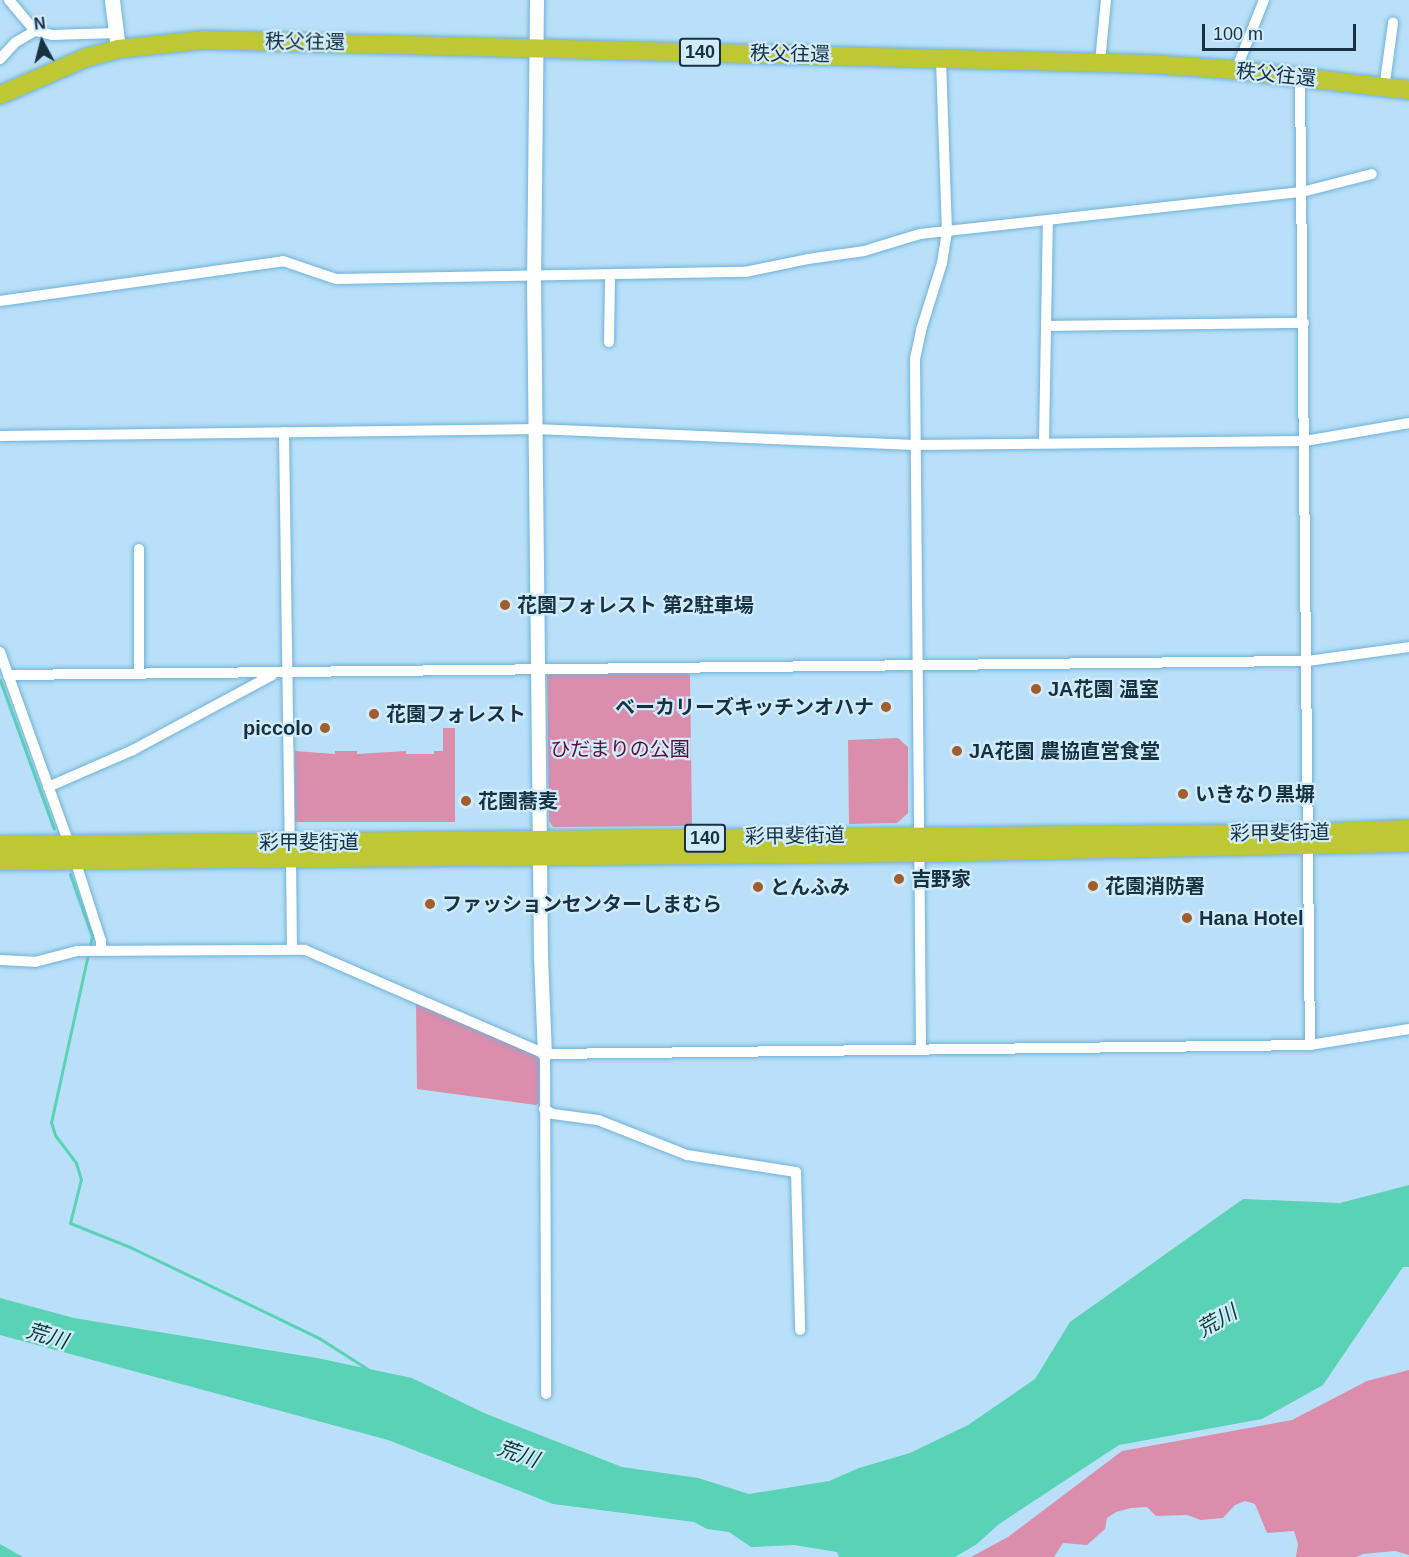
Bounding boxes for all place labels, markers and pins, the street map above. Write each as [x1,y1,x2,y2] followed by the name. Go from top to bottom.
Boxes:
[517,593,754,617] place label: 花園フォレスト 第2駐車場
[498,598,512,612] marker: 花園フォレスト 第2駐車場
[1048,677,1159,701] place label: JA花園 温室
[1029,682,1043,696] marker: JA花園 温室
[614,695,874,719] place label: ベーカリーズキッチンオハナ
[879,700,893,714] marker: ベーカリーズキッチンオハナ
[386,702,526,726] place label: 花園フォレスト
[367,707,381,721] marker: 花園フォレスト
[243,716,313,740] place label: piccolo
[318,721,332,735] marker: piccolo
[969,739,1160,763] place label: JA花園 農協直営食堂
[950,744,964,758] marker: JA花園 農協直営食堂
[1195,782,1315,806] place label: いきなり黒塀
[1176,787,1190,801] marker: いきなり黒塀
[478,789,558,813] place label: 花園蕎麦
[459,794,473,808] marker: 花園蕎麦
[911,867,971,891] place label: 吉野家
[892,872,906,886] marker: 吉野家
[1105,874,1205,898] place label: 花園消防署
[770,875,850,899] place label: とんふみ
[1086,879,1100,893] marker: 花園消防署
[751,880,765,894] marker: とんふみ
[442,892,722,916] place label: ファッションセンターしまむら
[423,897,437,911] marker: ファッションセンターしまむら
[1199,906,1303,930] place label: Hana Hotel
[1180,911,1194,925] marker: Hana Hotel

